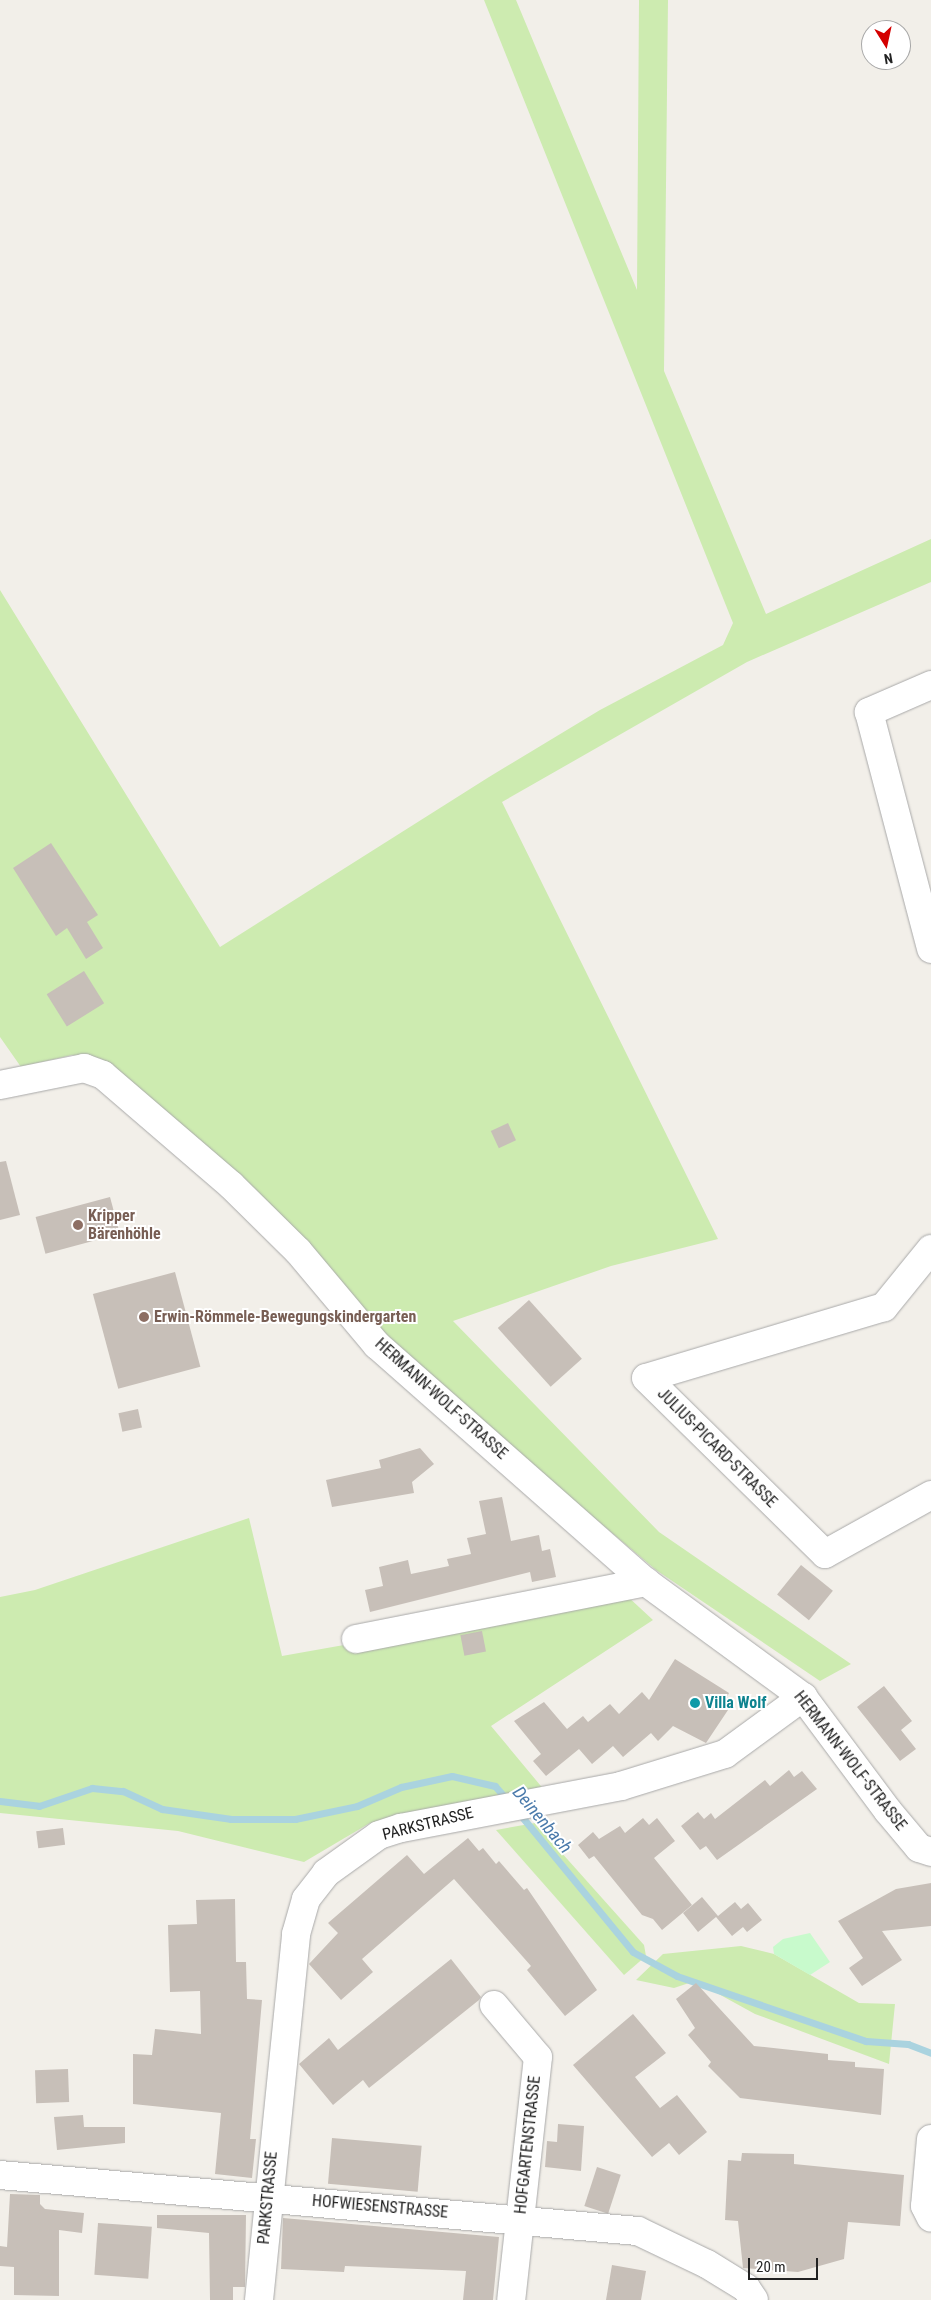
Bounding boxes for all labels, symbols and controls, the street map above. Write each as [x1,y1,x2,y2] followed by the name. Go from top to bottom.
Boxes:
[861,20,911,70] north arrow
[883,50,894,67] text: N
[88,1206,161,1244] place label: Kripper Bärenhöhle
[72,1219,84,1231] marker: Kripper Bärenhöhle
[154,1307,416,1327] place label: Erwin-Römmele-Bewegungskindergarten
[138,1311,150,1323] marker: Erwin-Römmele-Bewegungskindergarten
[371,1334,511,1464] street label: HERMANN-WOLF-STRASSE
[653,1384,781,1512] street label: JULIUS-PICARD-STRASSE
[790,1687,910,1835] street label: HERMANN-WOLF-STRASSE
[705,1693,767,1713] place label: Villa Wolf
[689,1697,701,1709] marker: Villa Wolf
[508,1782,576,1858] water label: Deinenbach
[380,1803,476,1845] street label: PARKSTRASSE
[511,2075,545,2215] street label: HOFGARTENSTRASSE
[254,2151,282,2245] street label: PARKSTRASSE
[311,2191,449,2223] street label: HOFWIESENSTRASSE
[751,2248,821,2280] scale bar
[756,2258,786,2276] text: 20 m

